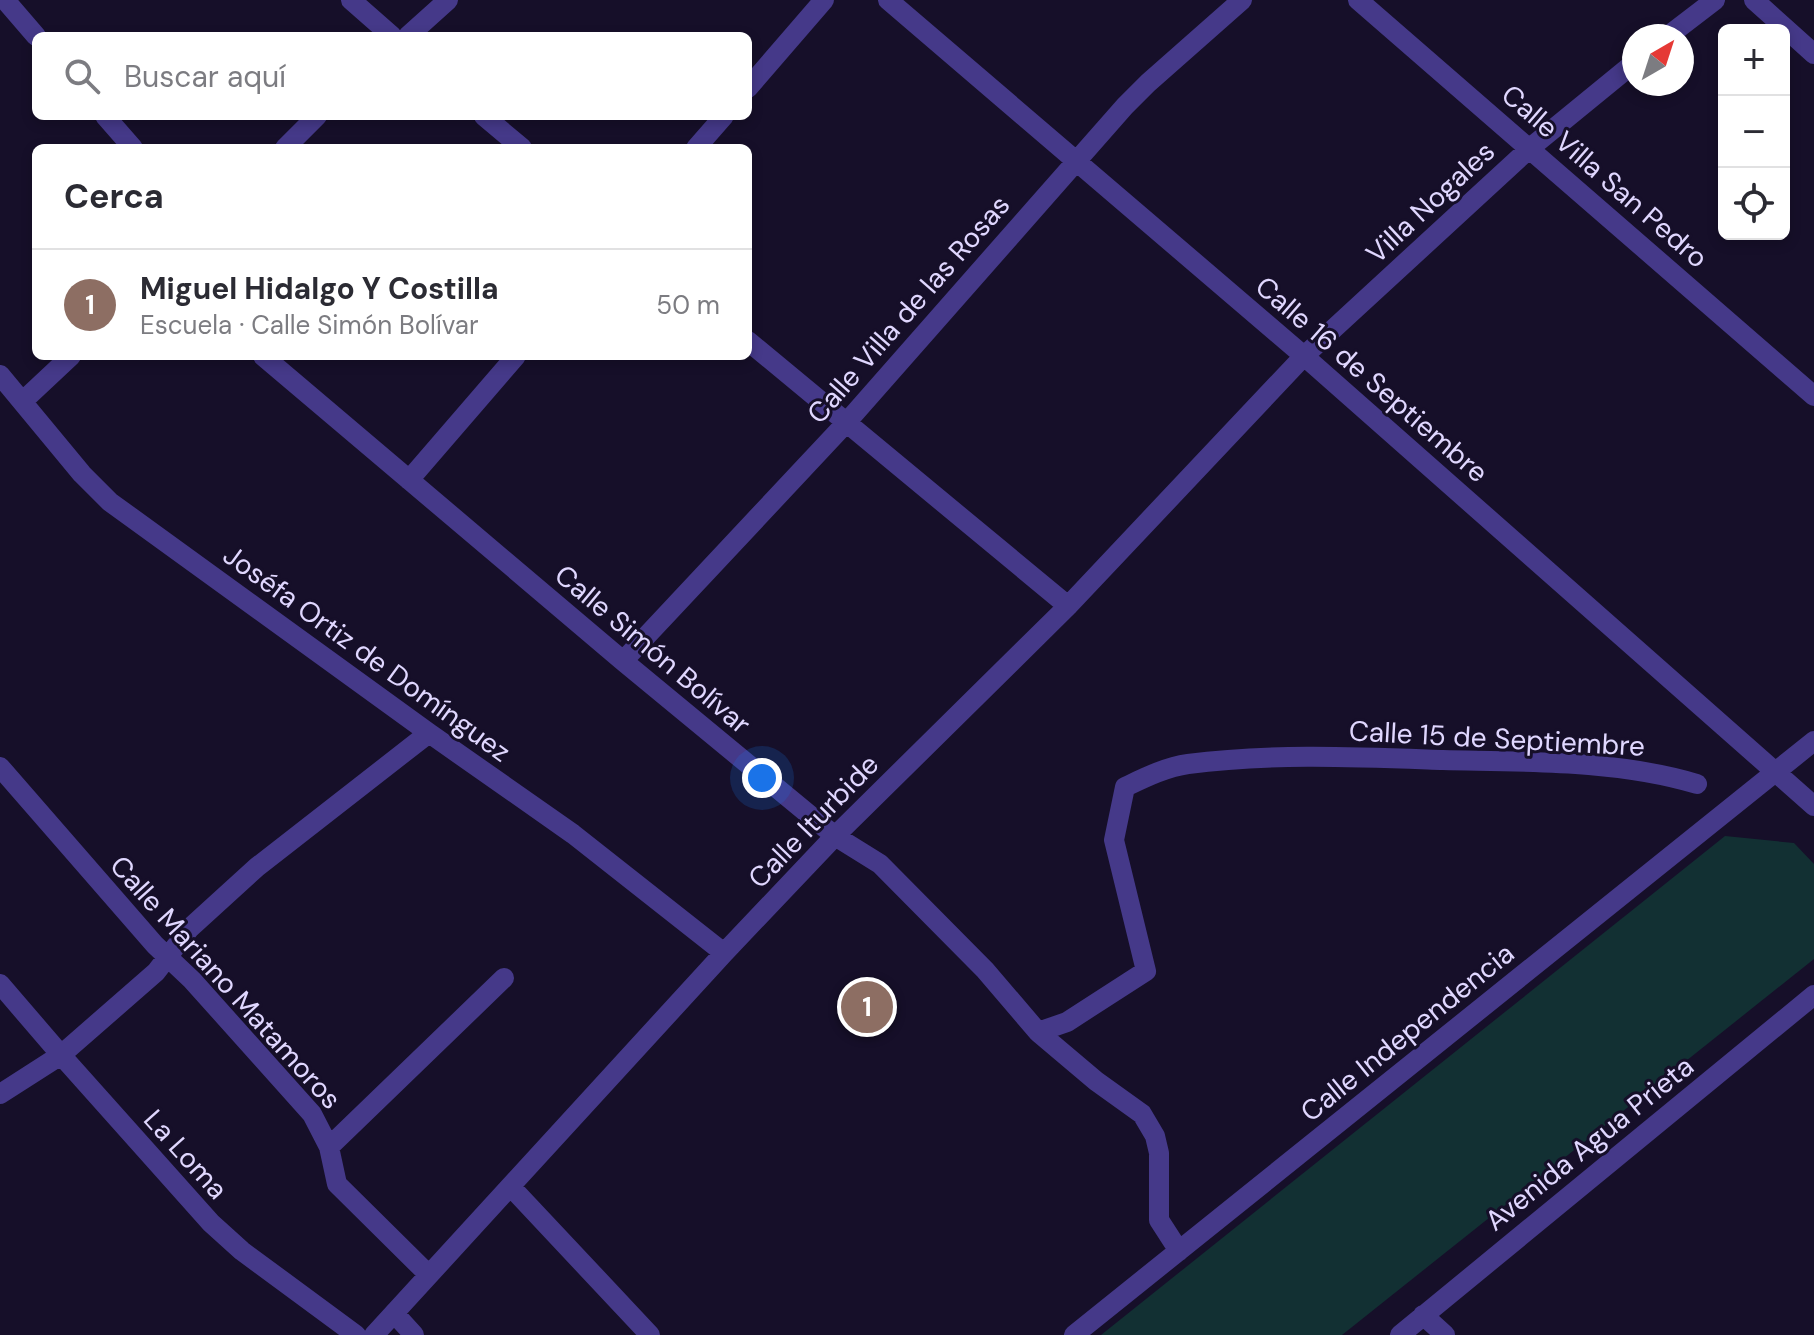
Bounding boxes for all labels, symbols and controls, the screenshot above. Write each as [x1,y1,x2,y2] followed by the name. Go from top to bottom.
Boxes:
[1622,24,1694,96] north arrow
[1718,24,1790,240] map controls
[1718,24,1790,96] button: +
[32,32,752,120] search box
[60,54,104,98] icon: search
[124,57,286,96] text: Buscar aquí
[1494,76,1716,276] street label: Calle Villa San Pedro
[1718,96,1790,168] button: −
[1358,133,1503,271] street label: Villa Nogales
[1718,168,1790,240] button: locate
[64,174,164,219] text: Cerca
[799,187,1018,431] street label: Calle Villa de las Rosas
[1248,268,1496,491] street label: Calle 16 de Septiembre
[140,269,499,308] text: Miguel Hidalgo Y Costilla
[85,288,95,322] text: 1
[656,288,720,322] text: 50 m
[140,308,479,342] text: Escuela · Calle Simón Bolívar
[216,537,518,770] street label: Joséfa Ortiz de Domínguez
[547,557,758,742] street label: Calle Simón Bolívar
[1348,712,1646,765] street label: Calle 15 de Septiembre
[740,746,887,896] street label: Calle Iturbide
[742,758,782,798] your location
[102,848,349,1117] street label: Calle Mariano Matamoros
[1293,935,1522,1130] street label: Calle Independencia
[841,977,893,1037] pin: 1
[1477,1048,1701,1239] street label: Avenida Agua Prieta
[136,1102,236,1207] street label: La Loma

